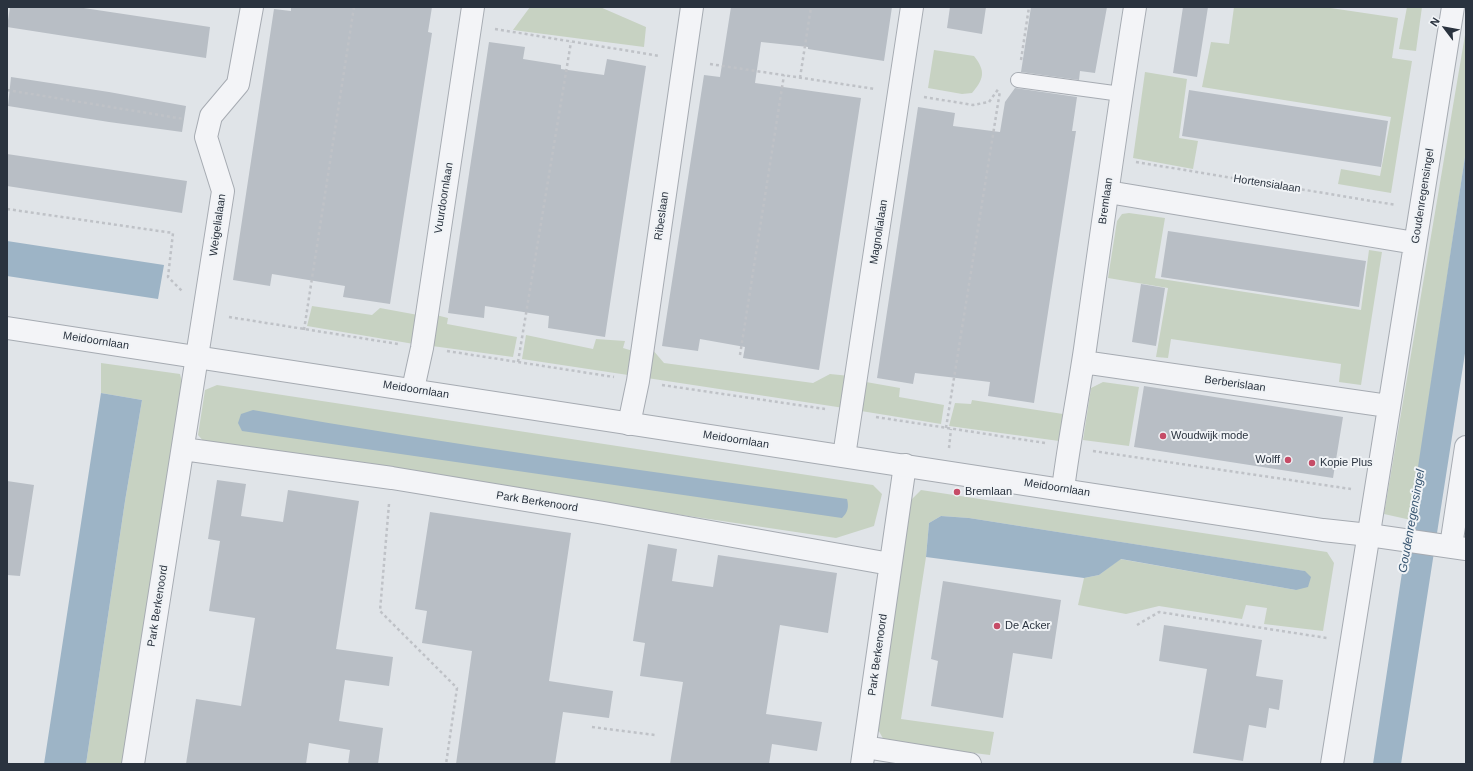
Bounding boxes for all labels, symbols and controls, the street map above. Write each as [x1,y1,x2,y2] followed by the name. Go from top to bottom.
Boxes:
[1425,8,1465,48] north arrow
[1428,15,1442,28] text: N
[1409,148,1437,244] street label: Goudenregensingel
[432,162,456,234] street label: Vuurdoornlaan
[1232,172,1302,196] street label: Hortensialaan
[1096,177,1116,225] street label: Bremlaan
[652,191,672,241] street label: Ribeslaan
[207,193,229,257] street label: Weigelialaan
[867,199,891,265] street label: Magnolialaan
[62,329,130,353] street label: Meidoornlaan
[1204,373,1266,395] street label: Berberislaan
[382,378,450,402] street label: Meidoornlaan
[702,428,770,452] street label: Meidoornlaan
[1171,429,1248,443] place label: Woudwijk mode
[1158,431,1168,441] marker: Woudwijk mode
[1255,453,1280,467] place label: Wolff
[1283,455,1293,465] marker: Wolff
[1320,456,1373,470] place label: Kopie Plus
[1307,458,1317,468] marker: Kopie Plus
[1396,468,1428,574] water label: Goudenregensingel
[1023,476,1091,500] street label: Meidoornlaan
[965,485,1012,499] place label: Bremlaan
[952,487,962,497] marker: Bremlaan
[495,489,579,515] street label: Park Berkenoord
[145,564,171,648] street label: Park Berkenoord
[866,613,890,697] street label: Park Berkenoord
[1005,619,1050,633] place label: De Acker
[992,621,1002,631] marker: De Acker

